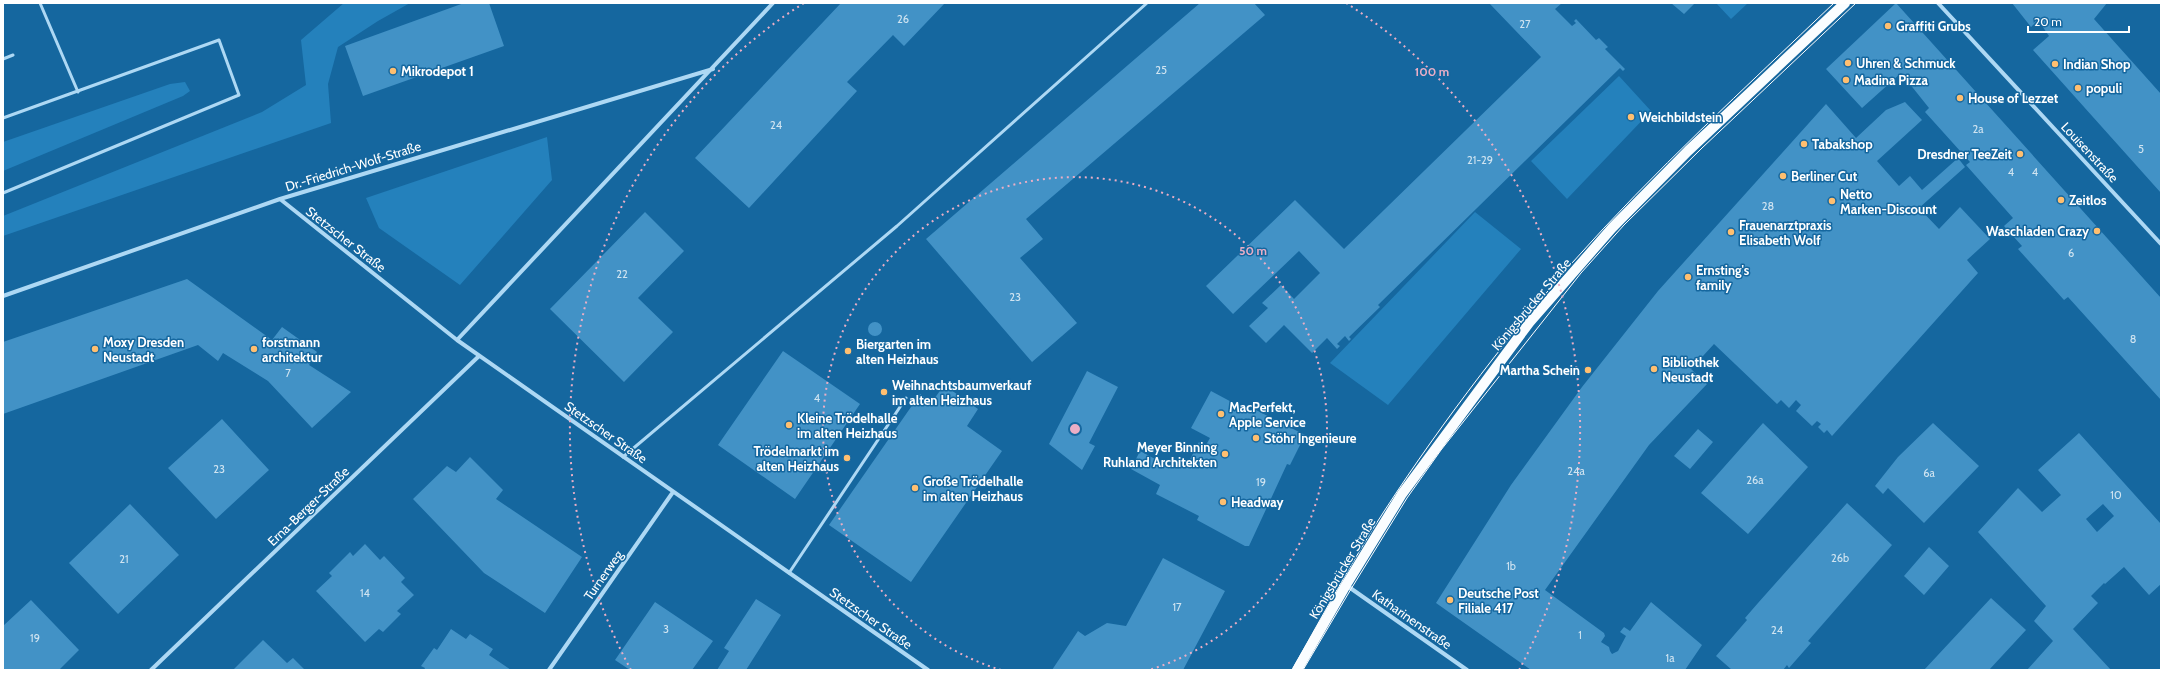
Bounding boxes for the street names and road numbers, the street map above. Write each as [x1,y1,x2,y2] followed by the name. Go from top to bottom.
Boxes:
[2058,119,2122,186] street label: Louisenstraße
[283,138,423,194] street label: Dr.-Friedrich-Wolf-Straße
[303,203,389,275] street label: Stetzscher Straße
[1488,254,1574,353] street label: Königsbrücker Straße
[562,398,651,467] street label: Stetzscher Straße
[264,463,352,549] street label: Erna-Berger-Straße
[1305,514,1379,622] street label: Königsbrücker Straße
[580,547,626,603] street label: Turnerweg
[827,584,916,653] street label: Stetzscher Straße
[1369,586,1455,653] street label: Katharinenstraße

